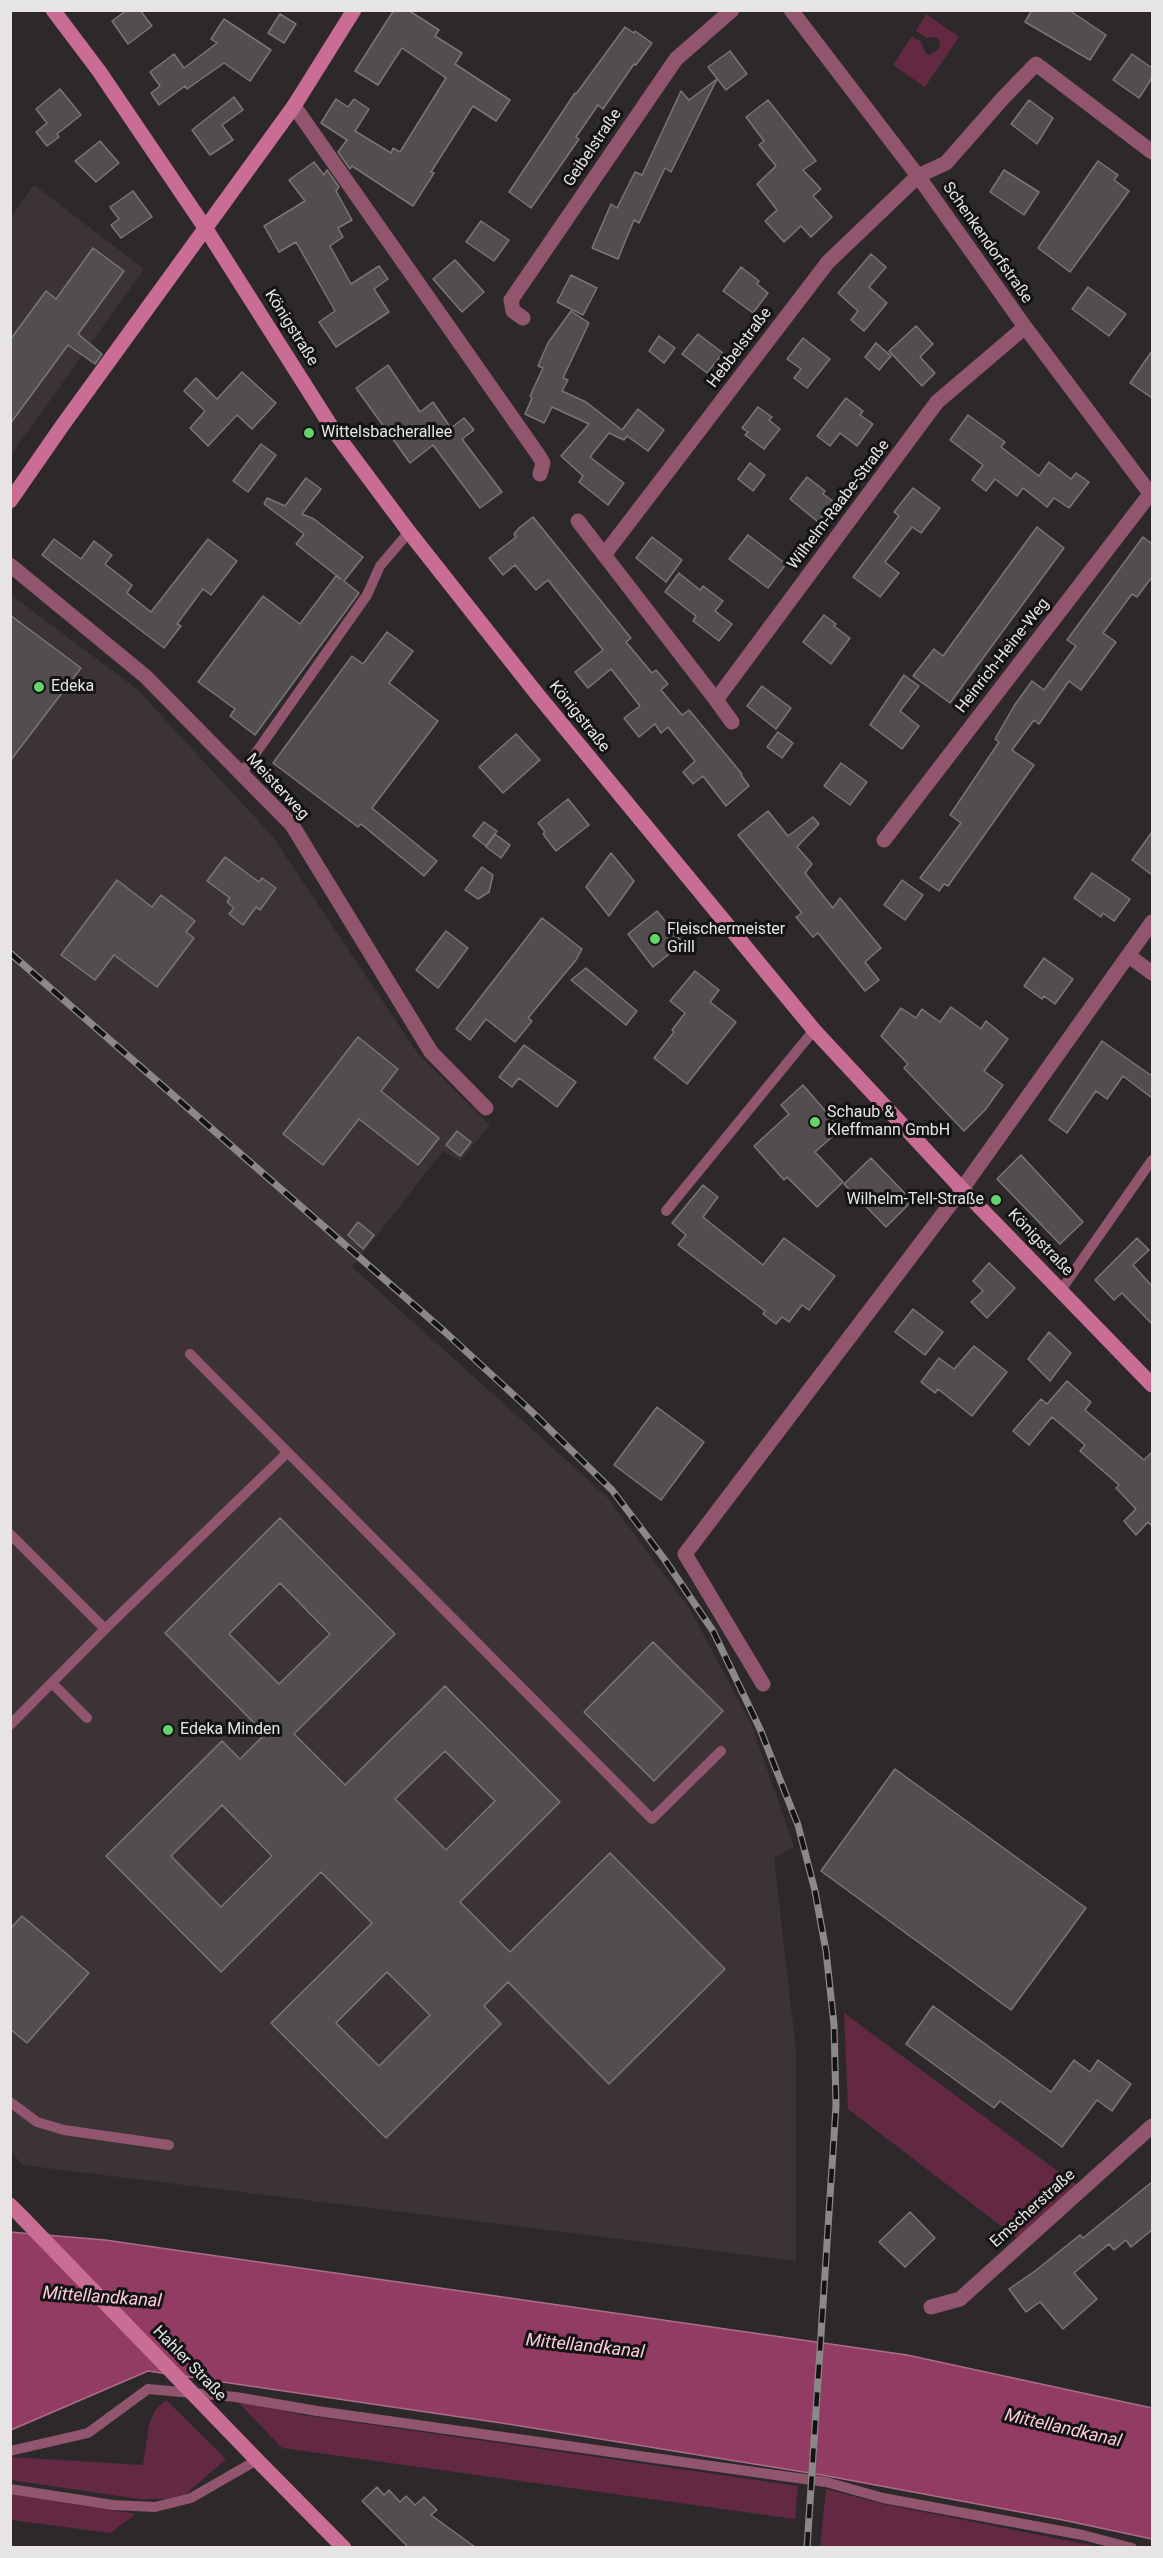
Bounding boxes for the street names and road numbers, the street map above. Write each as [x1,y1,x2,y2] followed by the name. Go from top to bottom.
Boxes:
[560,105,626,191] street label: Geibelstraße
[938,179,1036,307] street label: Schenkendorfstraße
[260,286,322,370] street label: Königstraße
[704,304,776,392] street label: Hebbelstraße
[784,436,894,574] street label: Wilhelm-Raabe-Straße
[952,595,1054,717] street label: Heinrich-Heine-Weg
[544,678,614,756] street label: Königstraße
[242,750,312,824] street label: Meisterweg
[1003,1205,1077,1281] street label: Königstraße
[987,2166,1079,2252] street label: Emscherstraße
[148,2322,230,2406] street label: Hahler Straße

